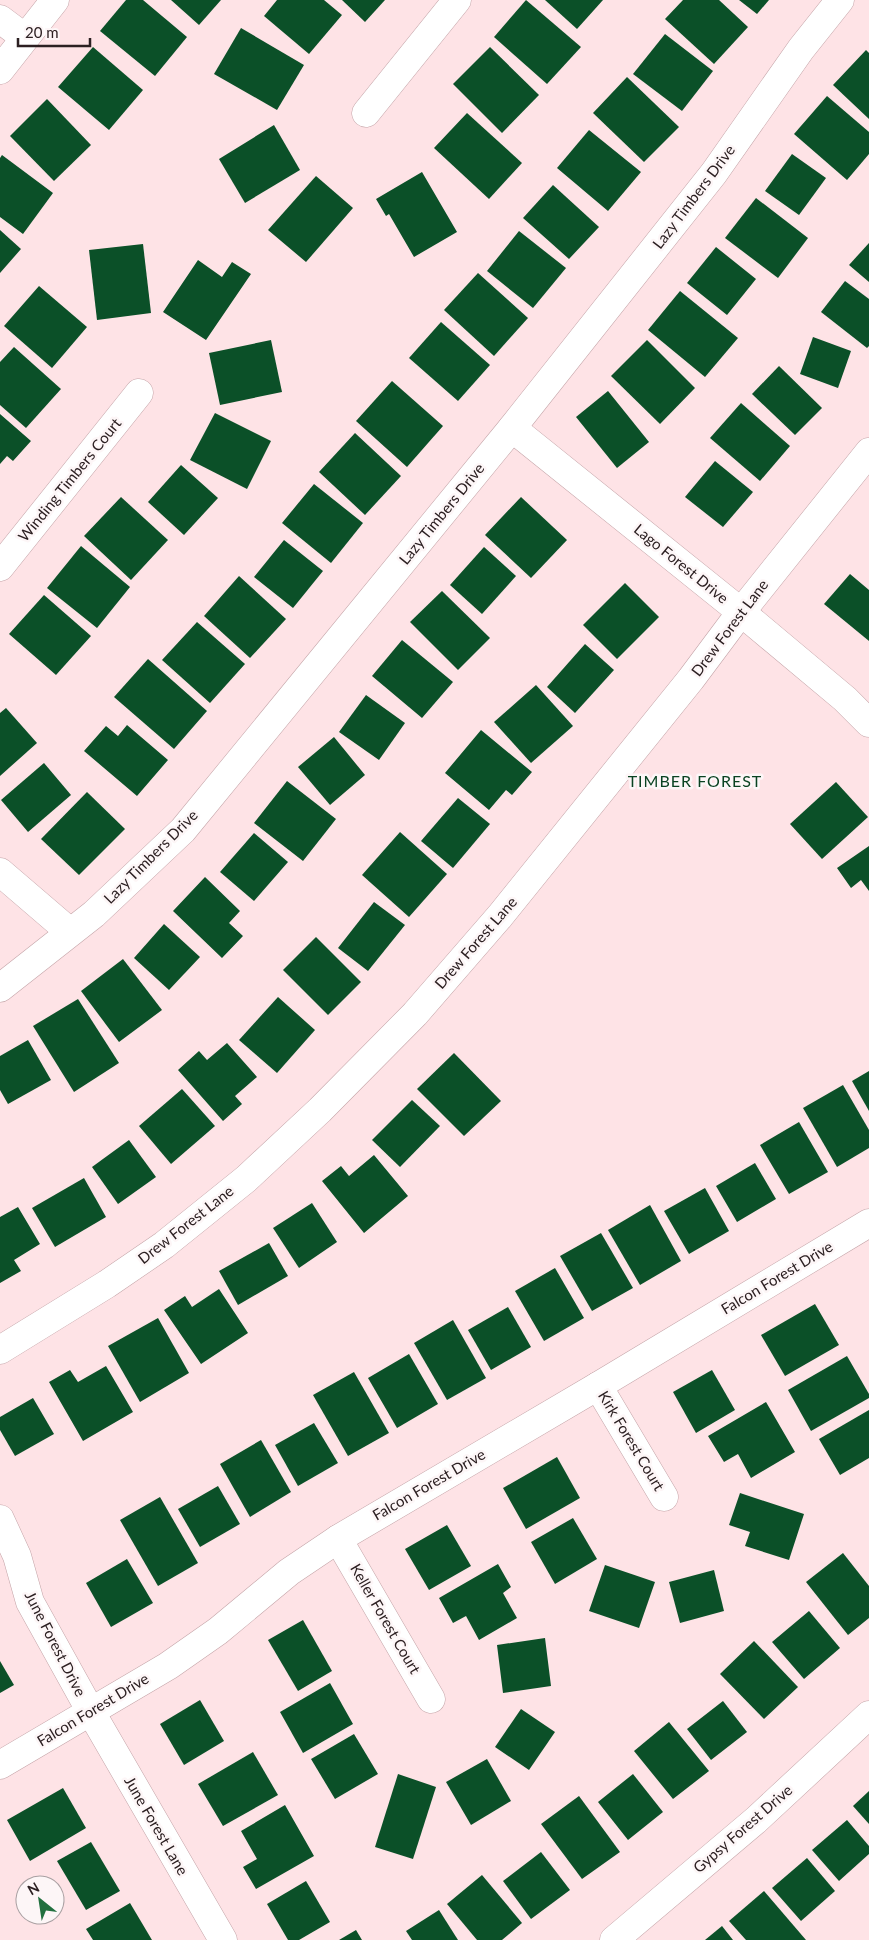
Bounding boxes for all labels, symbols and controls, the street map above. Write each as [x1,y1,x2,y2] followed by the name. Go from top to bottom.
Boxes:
[18,15,90,47] scale bar
[25,23,59,41] text: 20 m
[648,141,738,252] street label: Lazy Timbers Drive
[14,414,125,545] street label: Winding Timbers Court
[395,459,488,568] street label: Lazy Timbers Drive
[631,520,732,607] street label: Lago Forest Drive
[687,576,771,679] street label: Drew Forest Lane
[628,771,762,790] district label: TIMBER FOREST
[100,806,201,907] street label: Lazy Timbers Drive
[430,893,520,992] street label: Drew Forest Lane
[134,1181,237,1267] street label: Drew Forest Lane
[717,1237,836,1318] street label: Falcon Forest Drive
[595,1387,669,1494] street label: Kirk Forest Court
[369,1445,488,1524] street label: Falcon Forest Drive
[347,1560,425,1677] street label: Keller Forest Court
[22,1588,90,1699] street label: June Forest Drive
[33,1669,152,1750] street label: Falcon Forest Drive
[121,1773,192,1878] street label: June Forest Lane
[689,1780,796,1876] street label: Gypsy Forest Drive
[15,1875,65,1925] north arrow
[24,1878,42,1898] text: N

